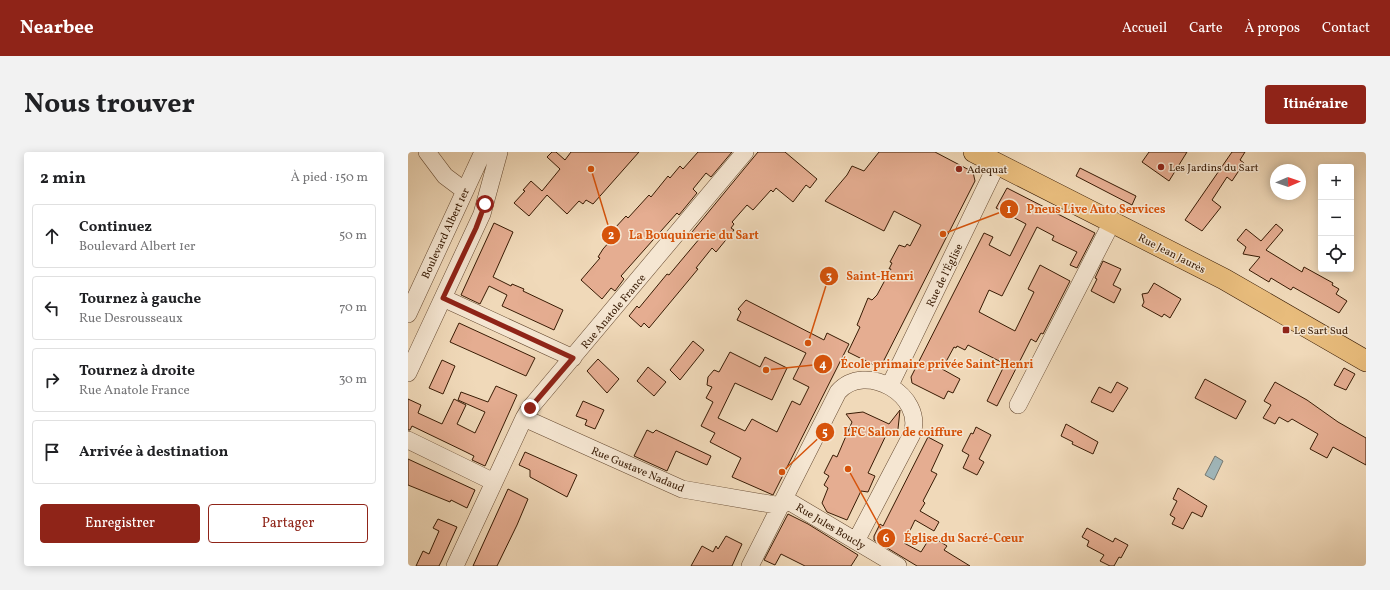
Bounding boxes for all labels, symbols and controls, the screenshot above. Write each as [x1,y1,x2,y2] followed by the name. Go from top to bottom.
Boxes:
[20,15,94,41] text: Nearbee
[1122,19,1167,38] text: Accueil
[1189,19,1223,38] text: Carte
[1245,19,1300,38] text: À propos
[1322,19,1370,38] text: Contact
[24,85,195,124] text: Nous trouver
[1265,85,1366,124] button: Itinéraire
[1169,161,1259,176] place label: Les Jardins du Sart
[1156,162,1166,172] marker: Les Jardins du Sart
[967,163,1007,178] place label: Adequat
[954,164,964,174] marker: Adequat
[1270,164,1306,200] north arrow
[1318,164,1354,272] map controls
[1318,164,1354,200] button: +
[40,167,86,190] text: 2 min
[291,169,368,187] text: À pied · 150 m
[419,185,474,282] street label: Boulevard Albert 1er
[476,195,494,213] route start
[999,197,1174,221] callout: Pneus Live Auto Services
[1318,200,1354,236] button: −
[1007,202,1012,218] text: 1
[1026,202,1166,218] text: Pneus Live Auto Services
[79,217,152,238] text: Continuez
[601,223,767,247] callout: La Bouquinerie du Sart
[41,225,63,247] icon: ahead
[339,227,367,245] text: 50 m
[608,228,614,244] text: 2
[629,228,759,244] text: La Bouquinerie du Sart
[1135,231,1208,278] street label: Rue Jean Jaurès
[1318,236,1354,272] button: locate
[79,238,196,256] text: Boulevard Albert 1er
[924,241,967,310] street label: Rue de l'Église
[819,264,922,288] callout: Saint-Henri
[826,269,832,285] text: 3
[846,269,914,285] text: Saint-Henri
[578,271,650,353] street label: Rue Anatole France
[79,289,201,310] text: Tournez à gauche
[41,297,63,319] icon: left
[339,299,367,317] text: 70 m
[79,310,183,328] text: Rue Desrousseaux
[1294,324,1348,339] place label: Le Sart Sud
[1281,325,1291,335] marker: Le Sart Sud
[813,352,1042,376] callout: École primaire privée Saint-Henri
[841,356,1033,373] text: École primaire privée Saint-Henri
[819,357,827,373] text: 4
[79,361,195,382] text: Tournez à droite
[41,369,63,391] icon: right
[339,371,367,389] text: 30 m
[79,382,190,400] text: Rue Anatole France
[521,399,539,417] route end
[815,420,971,444] callout: LFC Salon de coiffure
[822,425,828,441] text: 5
[843,425,963,441] text: LFC Salon de coiffure
[41,441,63,463] icon: arrive
[79,442,228,463] text: Arrivée à destination
[588,444,686,497] street label: Rue Gustave Nadaud
[792,500,868,554] street label: Rue Jules Boucly
[40,504,200,543] button: Enregistrer
[208,504,368,543] button: Partager
[876,526,1032,550] callout: Église du Sacré-Cœur
[904,530,1024,547] text: Église du Sacré-Cœur
[883,531,890,547] text: 6

